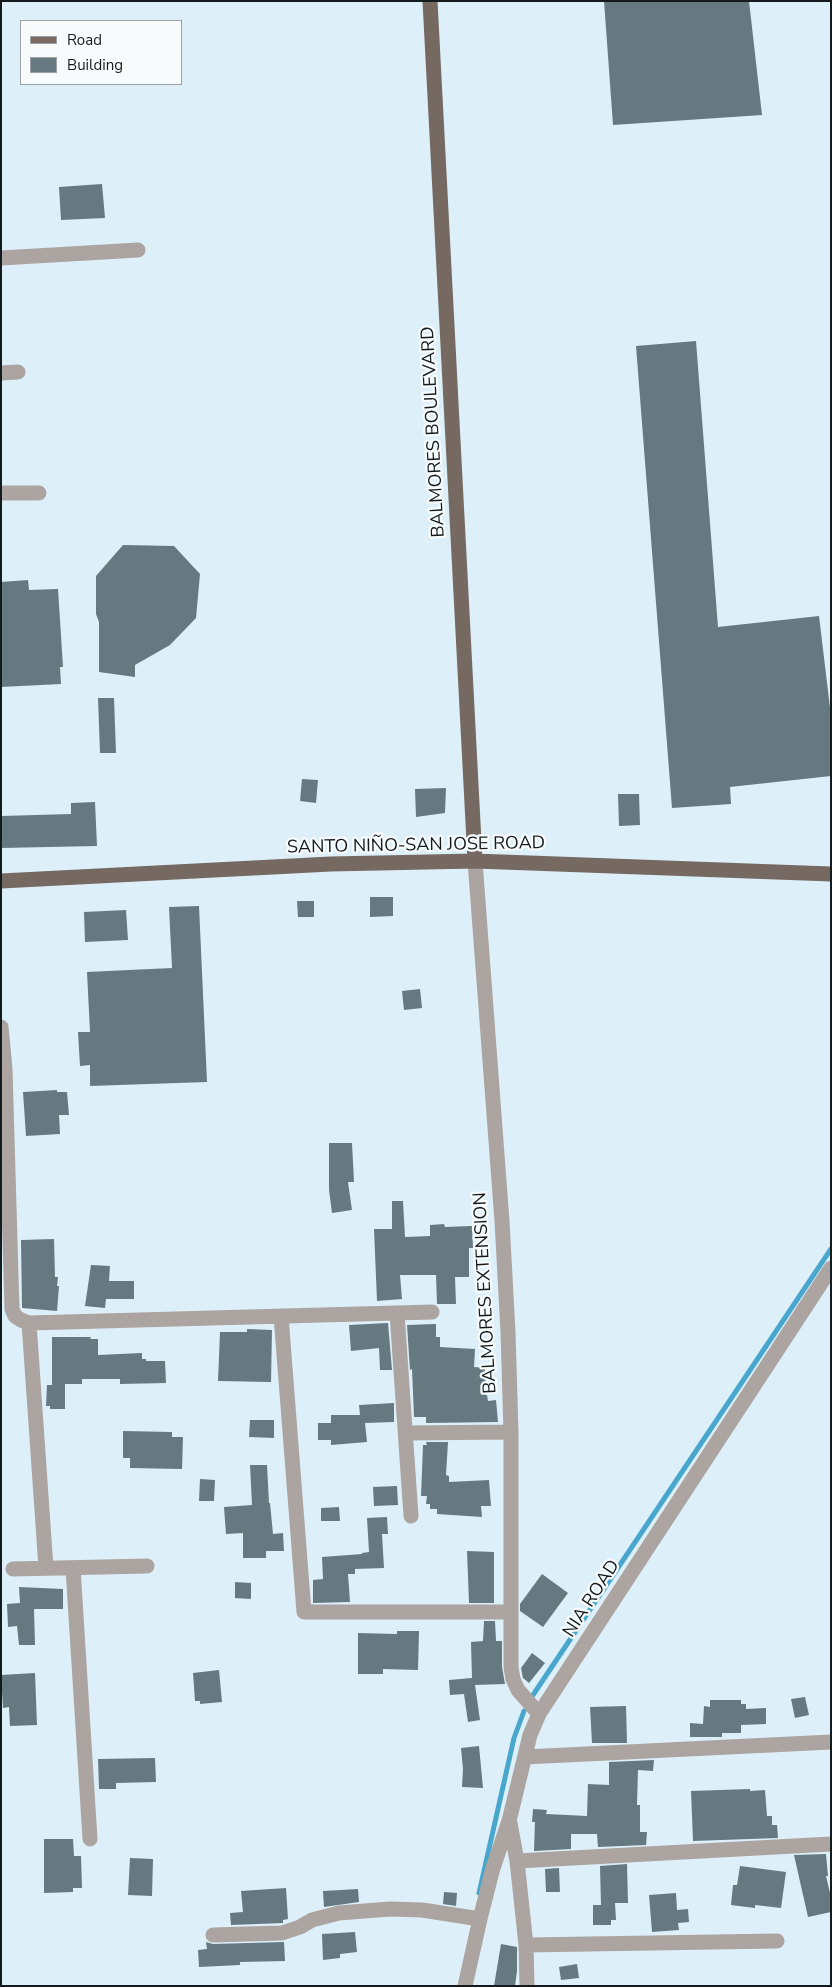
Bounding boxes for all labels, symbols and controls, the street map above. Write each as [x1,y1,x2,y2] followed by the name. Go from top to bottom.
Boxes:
[20,20,182,85] legend
[67,30,102,50] text: Road
[67,55,123,75] text: Building
[418,326,450,538] street label: BALMORES BOULEVARD
[287,833,545,859] street label: SANTO NIÑO-SAN JOSE ROAD
[470,1192,502,1394] street label: BALMORES EXTENSION
[559,1556,625,1642] street label: NIA ROAD

